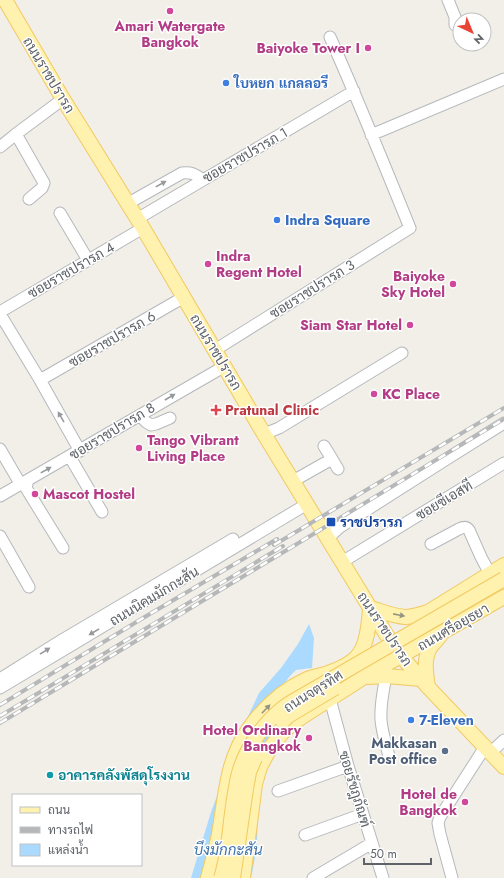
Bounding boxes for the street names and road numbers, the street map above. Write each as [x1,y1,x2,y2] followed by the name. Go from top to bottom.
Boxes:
[18,33,80,117] street label: ถนนราชปรารภ
[199,122,291,188] street label: ซอยราชปรารภ 1
[24,237,118,303] street label: ซอยราชปรารภ 4
[266,255,359,323] street label: ซอยราชปรารภ 3
[65,306,159,372] street label: ซอยราชปรารภ 6
[185,310,247,394] street label: ถนนราชปรารภ
[65,397,159,465] street label: ซอยราชปรารภ 8
[412,475,476,525] street label: ซอยซีเอสที
[105,561,203,631] street label: ถนนนิคมมักกะสัน
[353,588,417,670] street label: ถนนราชปรารภ
[413,598,493,656] street label: ถนนศรีอยุธยา
[279,665,347,717] street label: ถนนจตุรทิศ
[334,748,376,830] street label: ซอยรัชฎภัณฑ์

